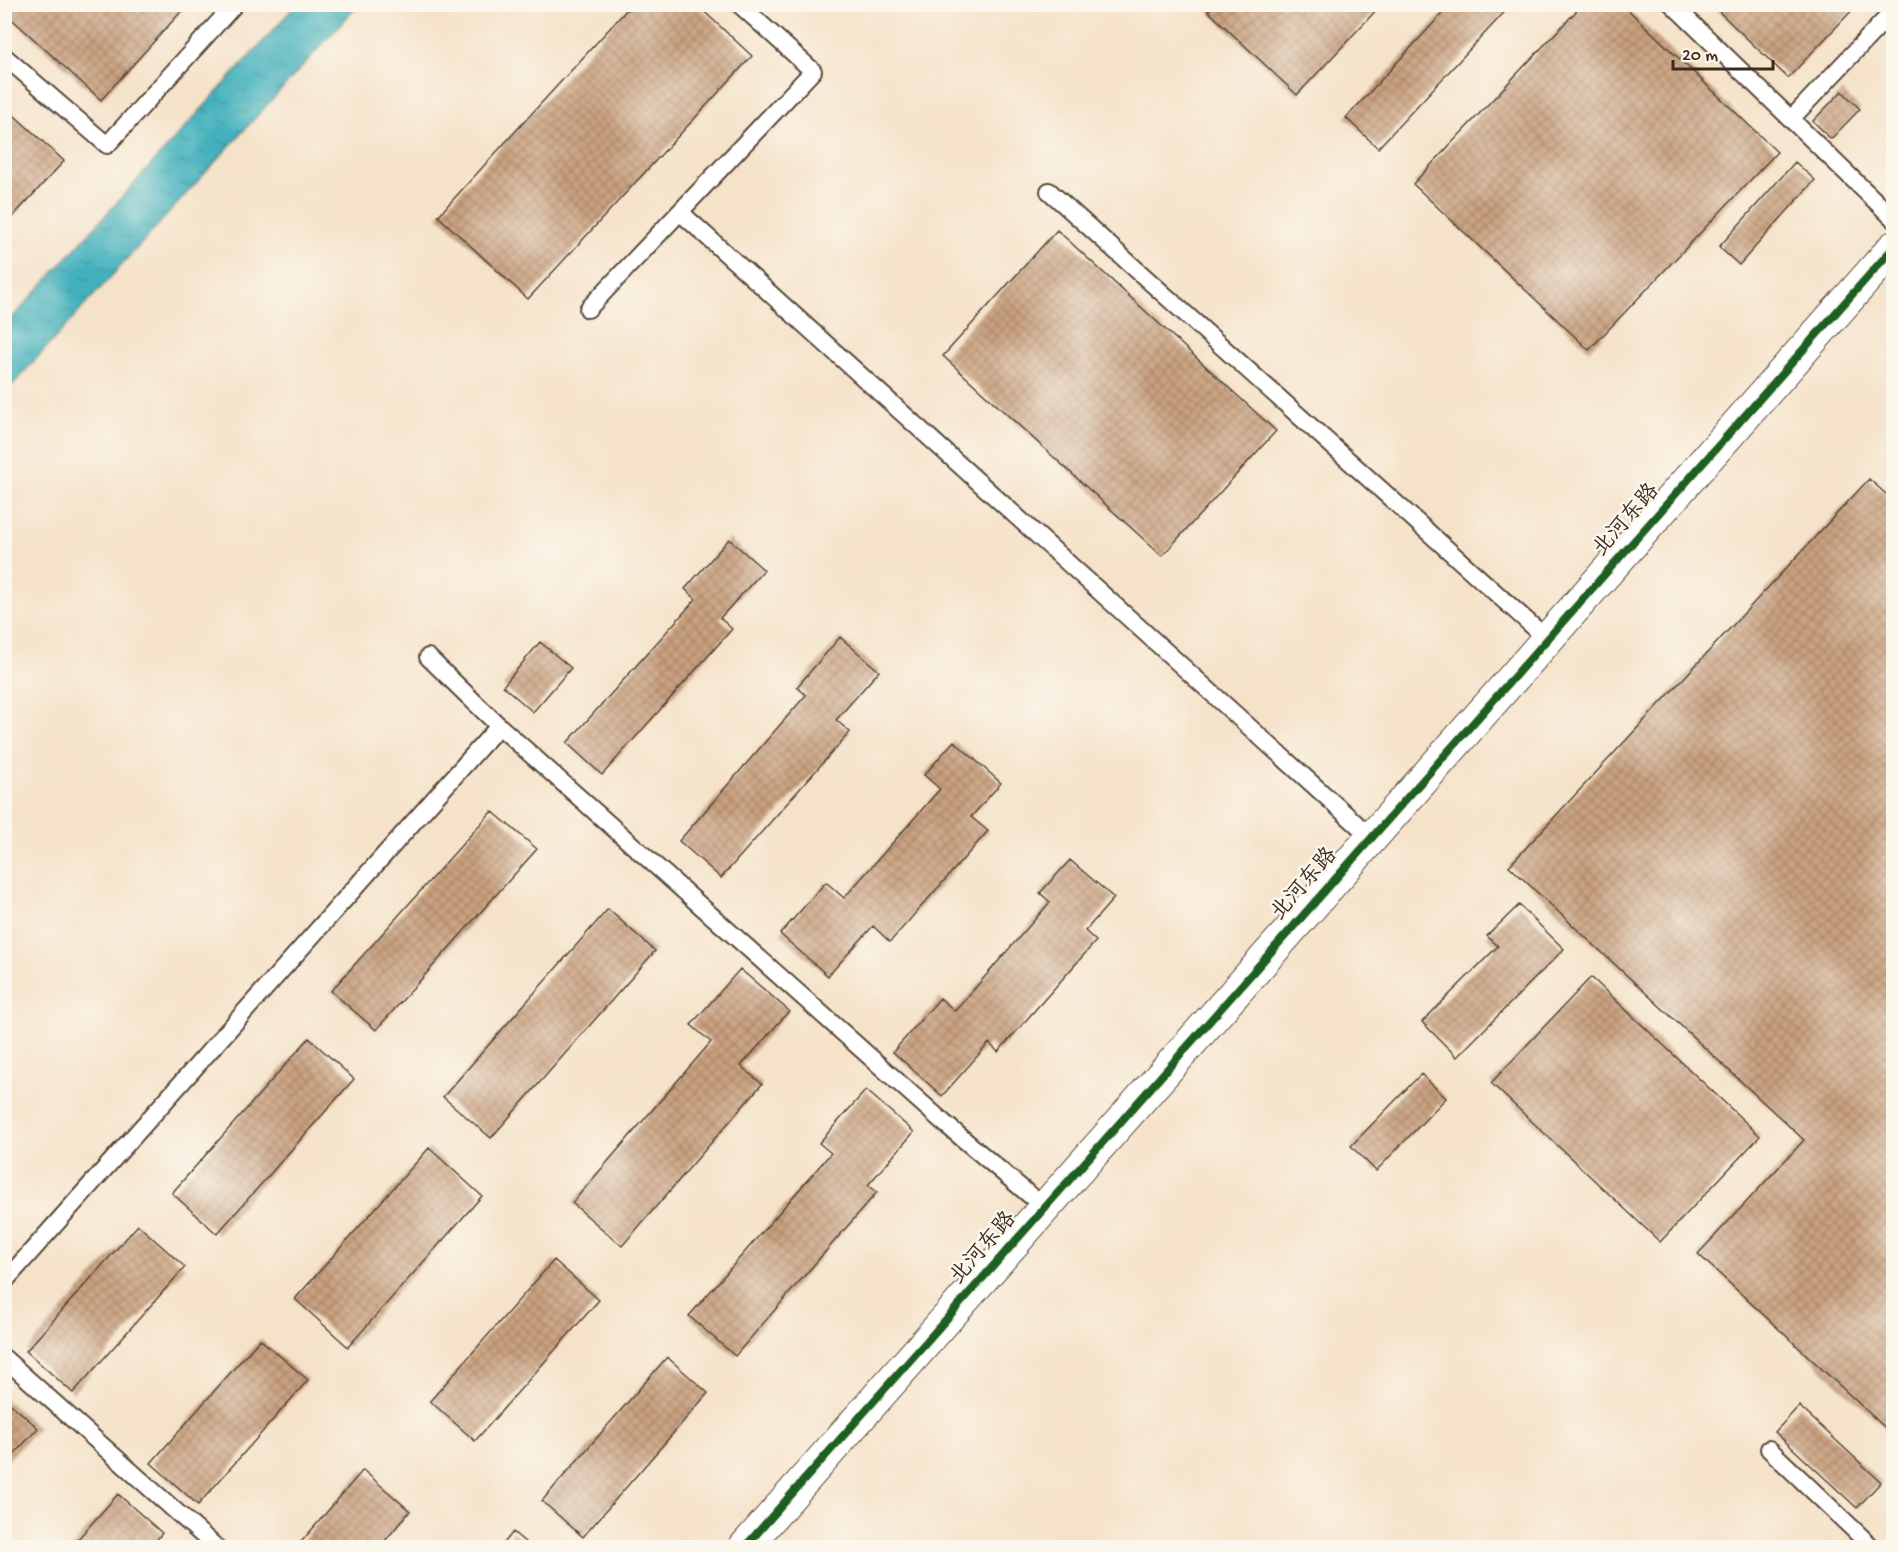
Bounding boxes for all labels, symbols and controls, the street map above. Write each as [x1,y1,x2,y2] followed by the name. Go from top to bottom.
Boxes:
[1673,33,1774,71] scale bar
[1682,46,1718,67] text: 20 m
[1587,478,1666,563] street label: 北河东路
[1265,842,1344,927] street label: 北河东路
[944,1206,1023,1291] street label: 北河东路

